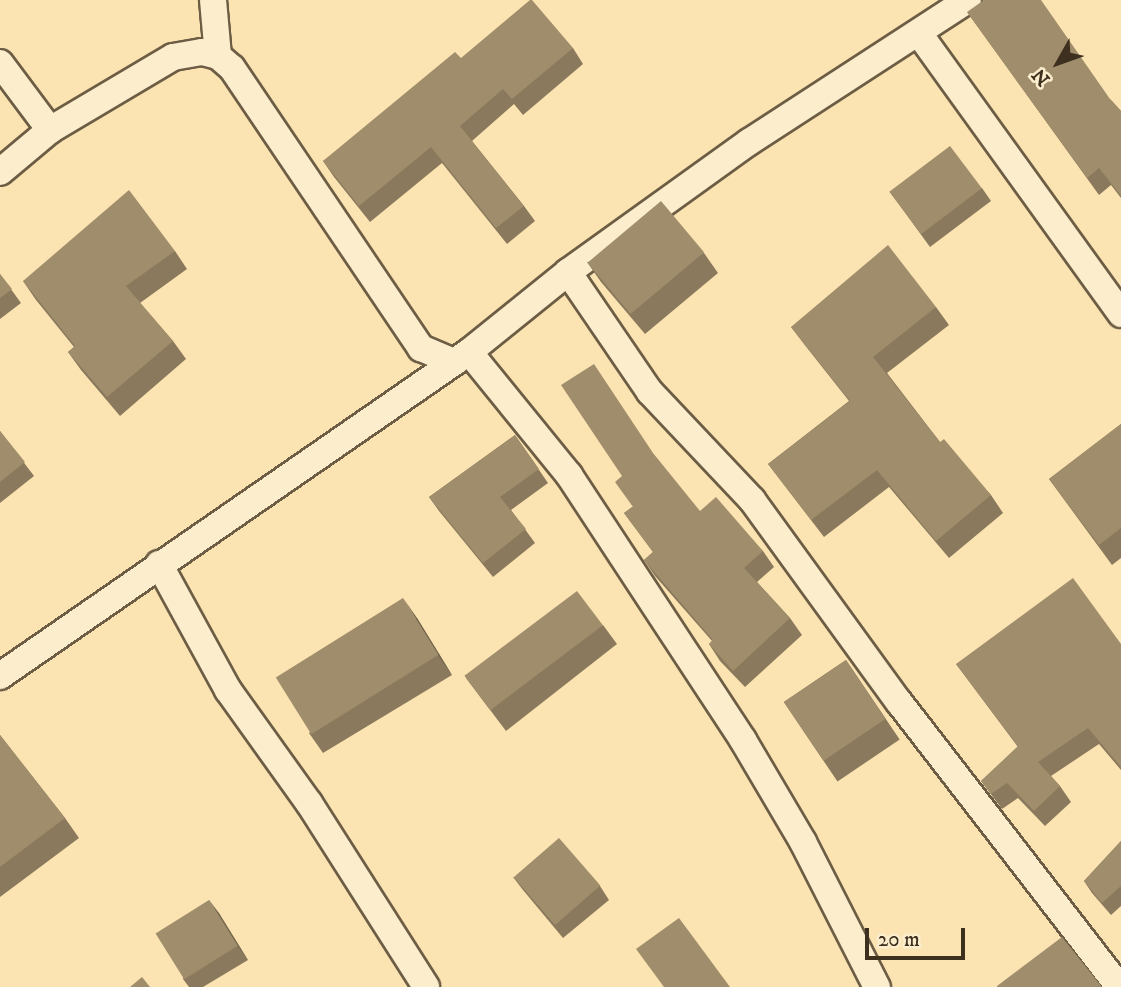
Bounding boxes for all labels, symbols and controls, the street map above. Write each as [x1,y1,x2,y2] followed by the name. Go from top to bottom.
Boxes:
[1023,28,1093,98] north arrow
[1028,63,1055,90] text: N
[869,914,969,958] scale bar
[878,927,920,953] text: 20 m

